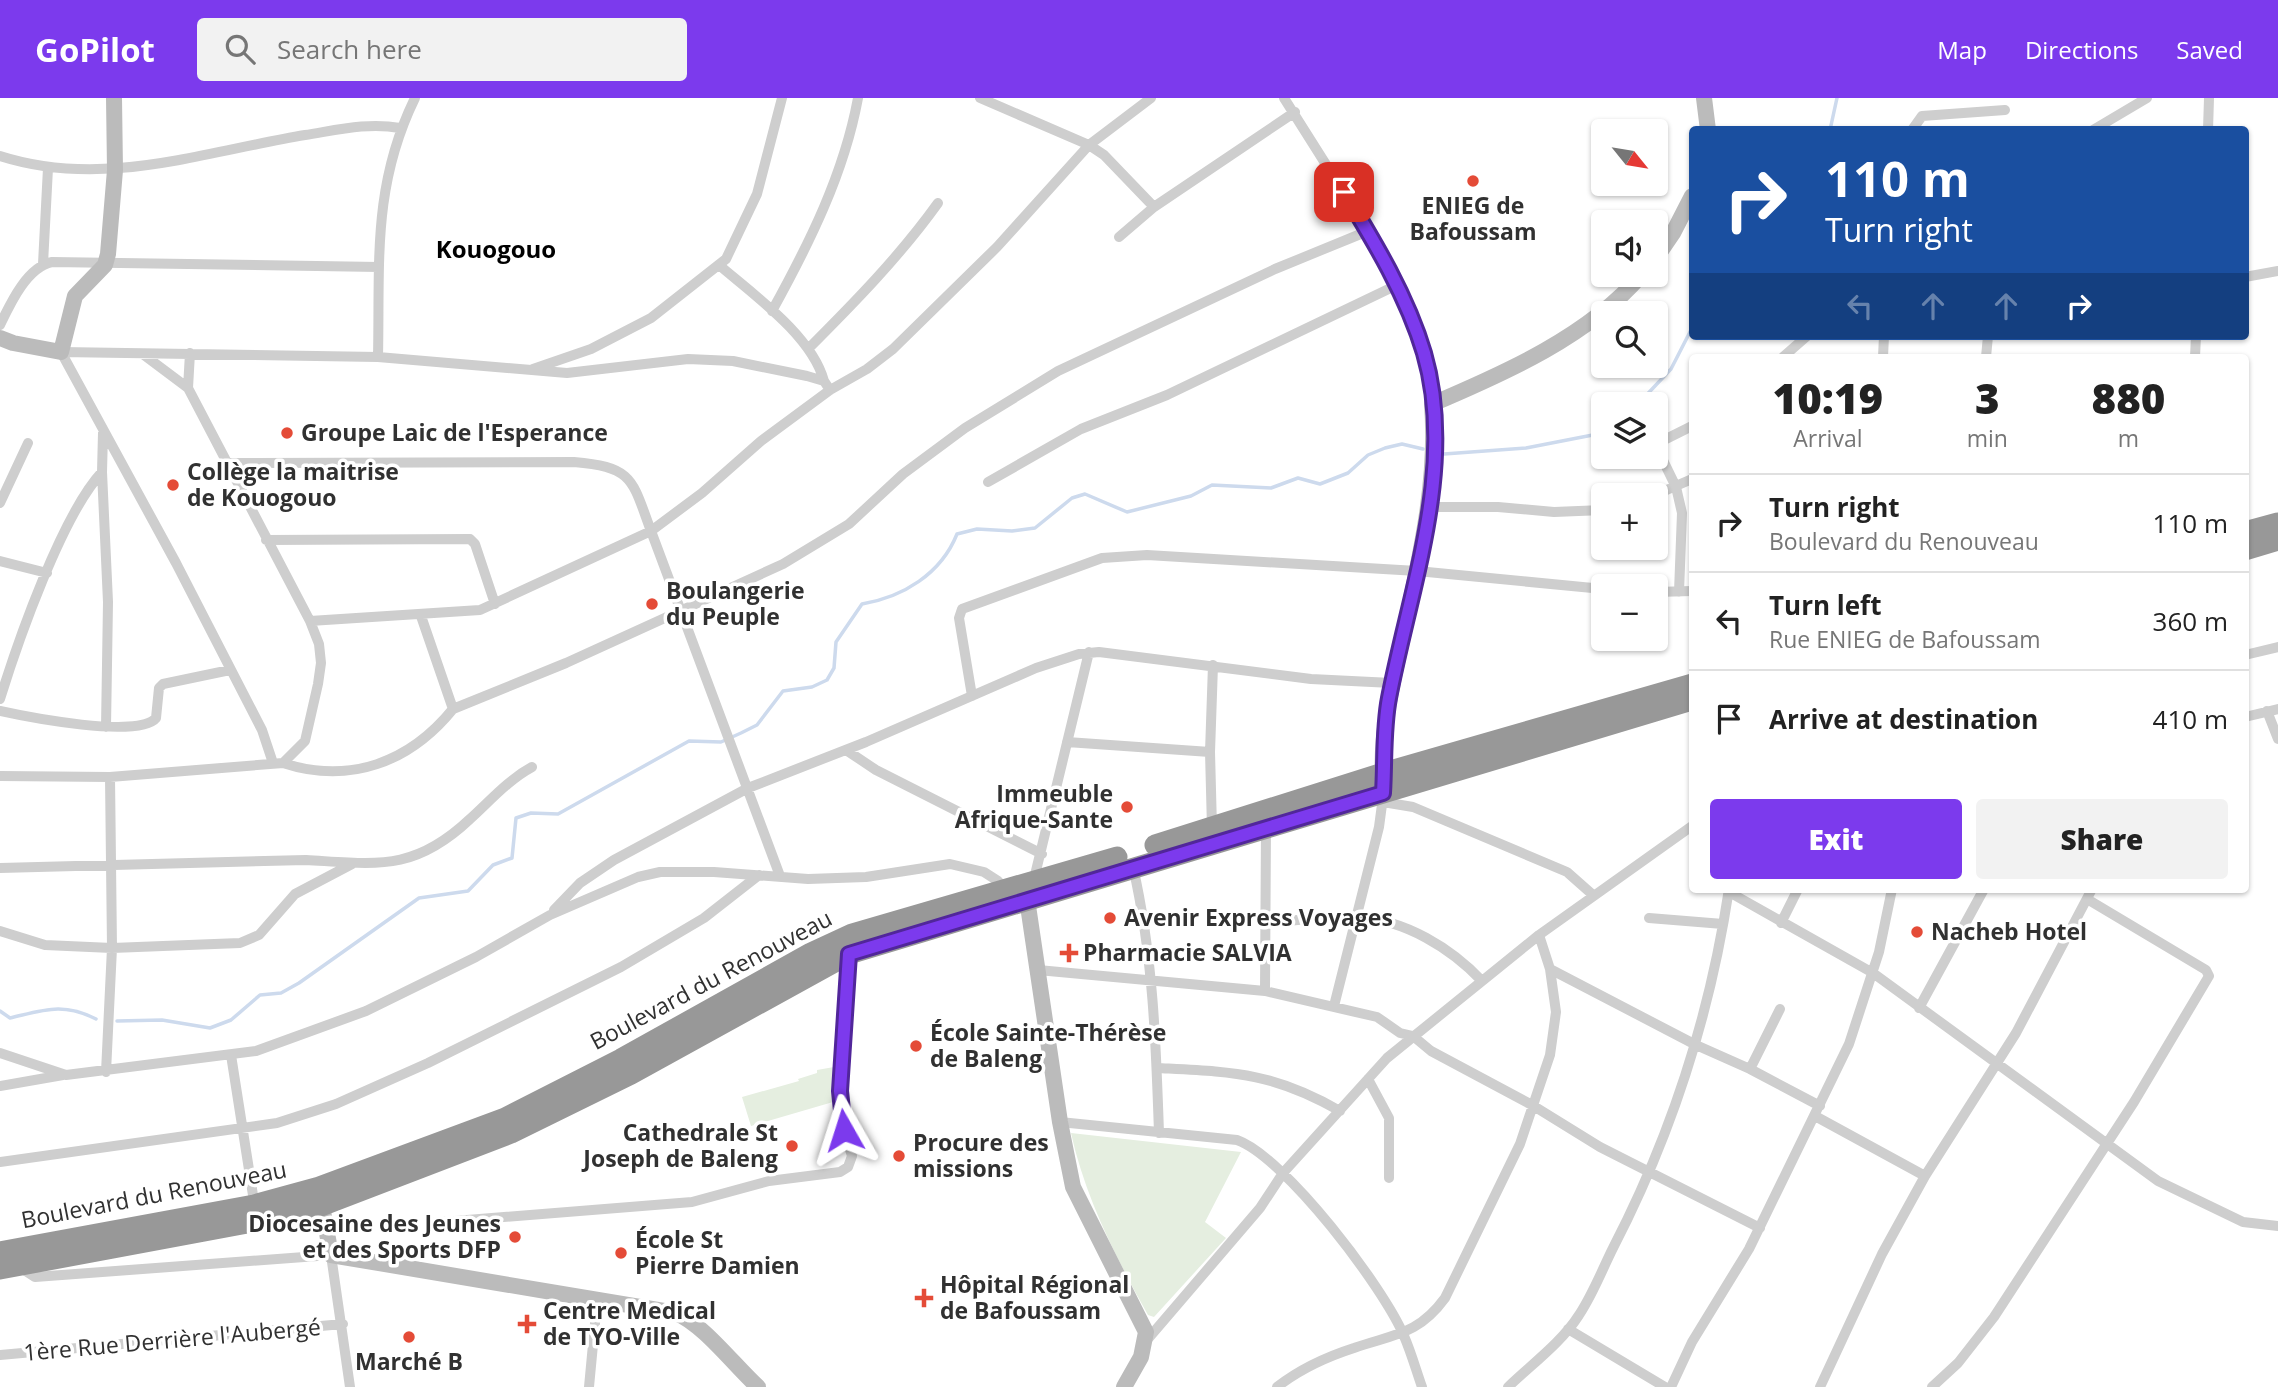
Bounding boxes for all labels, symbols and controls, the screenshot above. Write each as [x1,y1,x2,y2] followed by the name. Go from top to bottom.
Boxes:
[197,18,687,81] search box
[35,27,155,72] text: GoPilot
[221,30,259,68] icon: search
[277,31,422,67] text: Search here
[1937,33,1987,66] text: Map
[2025,33,2138,66] text: Directions
[2176,33,2243,66] text: Saved
[1591,119,1668,196] north arrow
[1591,119,1668,651] map controls
[1825,145,1970,211] text: 110 m
[1710,154,1801,245] icon: right
[1314,162,1374,222] pin
[1325,173,1363,211] icon: arrive
[1465,173,1481,189] marker: ENIEG de Bafoussam
[1410,189,1536,247] place label: ENIEG de Bafoussam
[1825,208,1973,251] text: Turn right
[1591,210,1668,287] button: sound
[436,232,556,265] district label: Kouogouo
[1841,287,1879,325] icon: left
[1914,287,1952,325] icon: ahead
[1987,287,2025,325] icon: ahead
[2060,287,2098,325] icon: right
[1591,301,1668,378] button: search
[1773,369,1883,426] text: 10:19
[1975,369,2000,426] text: 3
[2092,369,2165,426] text: 880
[1591,392,1668,469] button: layers
[301,416,608,448] place label: Groupe Laic de l'Esperance
[1793,422,1863,454] text: Arrival
[1967,422,2008,454] text: min
[2118,422,2139,454] text: m
[279,425,295,441] marker: Groupe Laic de l'Esperance
[187,455,399,513] place label: Collège la maitrise de Kouogouo
[165,477,181,493] marker: Collège la maitrise de Kouogouo
[1591,483,1668,560] button: +
[1769,489,1900,525] text: Turn right
[1710,504,1748,542] icon: right
[2153,505,2228,541] text: 110 m
[1769,525,2039,557] text: Boulevard du Renouveau
[666,574,804,632] place label: Boulangerie du Peuple
[1591,574,1668,651] button: −
[1769,587,1881,623] text: Turn left
[644,596,660,612] marker: Boulangerie du Peuple
[1710,602,1748,640] icon: left
[2153,603,2228,639] text: 360 m
[1769,623,2040,655] text: Rue ENIEG de Bafoussam
[1710,700,1748,738] icon: arrive
[1769,701,2038,737] text: Arrive at destination
[2153,701,2228,737] text: 410 m
[955,777,1113,835] place label: Immeuble Afrique-Sante
[1119,799,1135,815] marker: Immeuble Afrique-Sante
[1710,799,1962,879] button: Exit
[1976,799,2228,879] button: Share
[1124,901,1393,933] place label: Avenir Express Voyages
[584,902,837,1057] street label: Boulevard du Renouveau
[1102,910,1118,926] marker: Avenir Express Voyages
[1931,915,2087,947] place label: Nacheb Hotel
[1909,924,1925,940] marker: Nacheb Hotel
[1083,936,1292,968] place label: Pharmacie SALVIA
[1061,945,1077,961] marker: Pharmacie SALVIA
[930,1016,1166,1074] place label: École Sainte-Thérèse de Baleng
[908,1038,924,1054] marker: École Sainte-Thérèse de Baleng
[807,1093,881,1167] position arrow
[581,1116,778,1174] place label: Cathedrale St Joseph de Baleng
[913,1126,1049,1184] place label: Procure des missions
[784,1138,800,1154] marker: Cathedrale St Joseph de Baleng
[891,1148,907,1164] marker: Procure des missions
[18,1153,289,1235] street label: Boulevard du Renouveau
[248,1207,501,1265] place label: Diocesaine des Jeunes et des Sports DFP
[635,1223,800,1281] place label: École St Pierre Damien
[507,1229,523,1245] marker: Diocesaine des Jeunes et des Sports DFP
[613,1245,629,1261] marker: École St Pierre Damien
[940,1268,1129,1326] place label: Hôpital Régional de Bafoussam
[914,1288,934,1308] marker: Hôpital Régional de Bafoussam
[543,1294,716,1352] place label: Centre Medical de TYO-Ville
[22,1310,322,1368] street label: 1ère Rue Derrière l'Aubergé
[517,1314,537,1334] marker: Centre Medical de TYO-Ville
[401,1329,417,1345] marker: Marché B
[355,1345,463,1377] place label: Marché B

